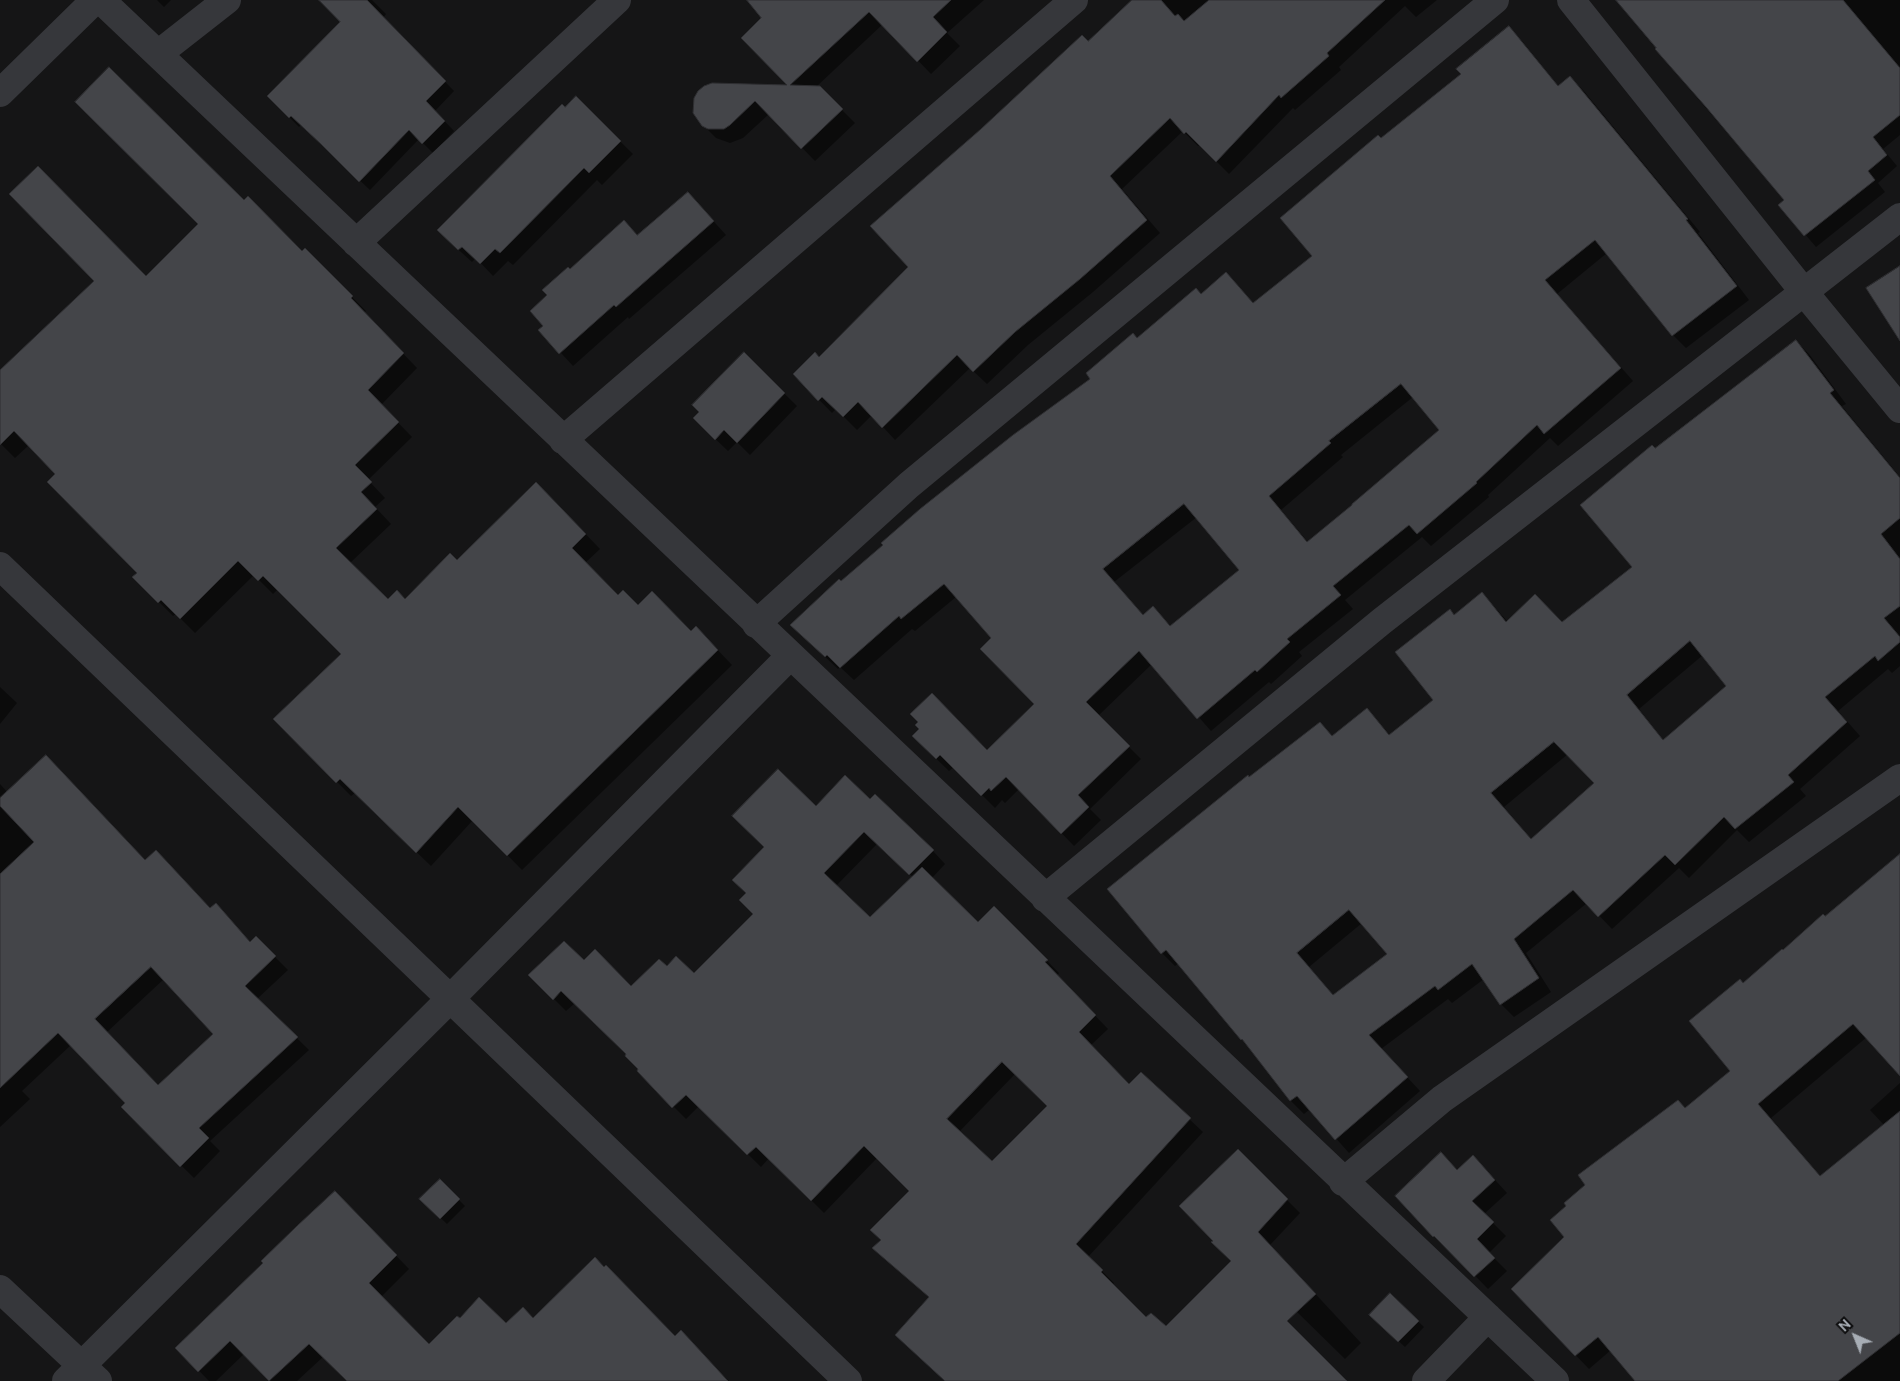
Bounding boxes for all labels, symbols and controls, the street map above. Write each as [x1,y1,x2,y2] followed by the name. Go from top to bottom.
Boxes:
[1830,1311,1880,1361] north arrow
[1835,1316,1854,1335] text: N

